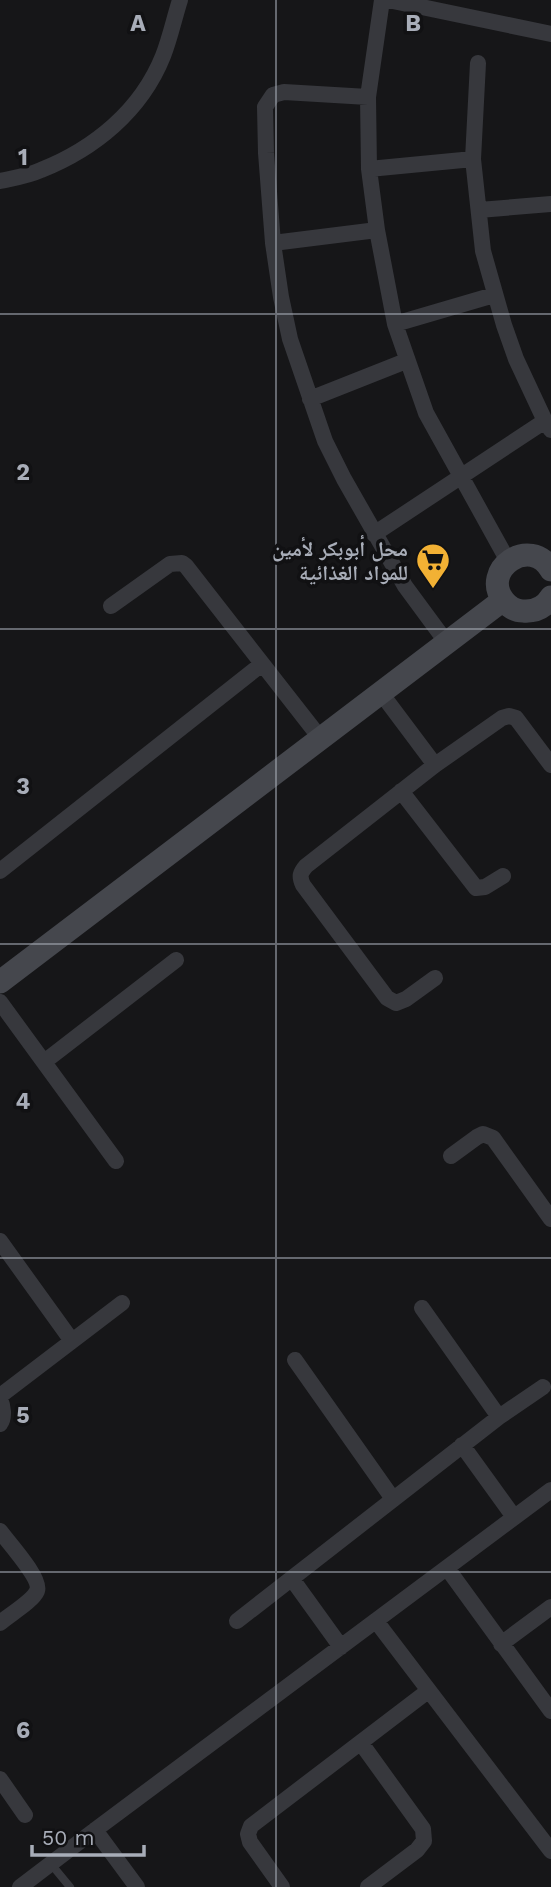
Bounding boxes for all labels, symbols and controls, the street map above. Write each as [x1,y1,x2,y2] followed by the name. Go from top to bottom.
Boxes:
[130,10,146,37] text: A
[405,10,421,37] text: B
[18,144,28,171] text: 1
[16,459,30,486] text: 2
[272,534,408,585] place label: محل أبوبكر لأمين للمواد الغذائية
[414,541,452,590] supermarket icon: محل أبوبكر لأمين للمواد الغذائية
[16,773,30,800] text: 3
[16,1088,31,1115] text: 4
[16,1402,30,1429] text: 5
[16,1717,30,1744] text: 6
[32,1814,144,1858] scale bar
[42,1825,94,1850] text: 50 m

